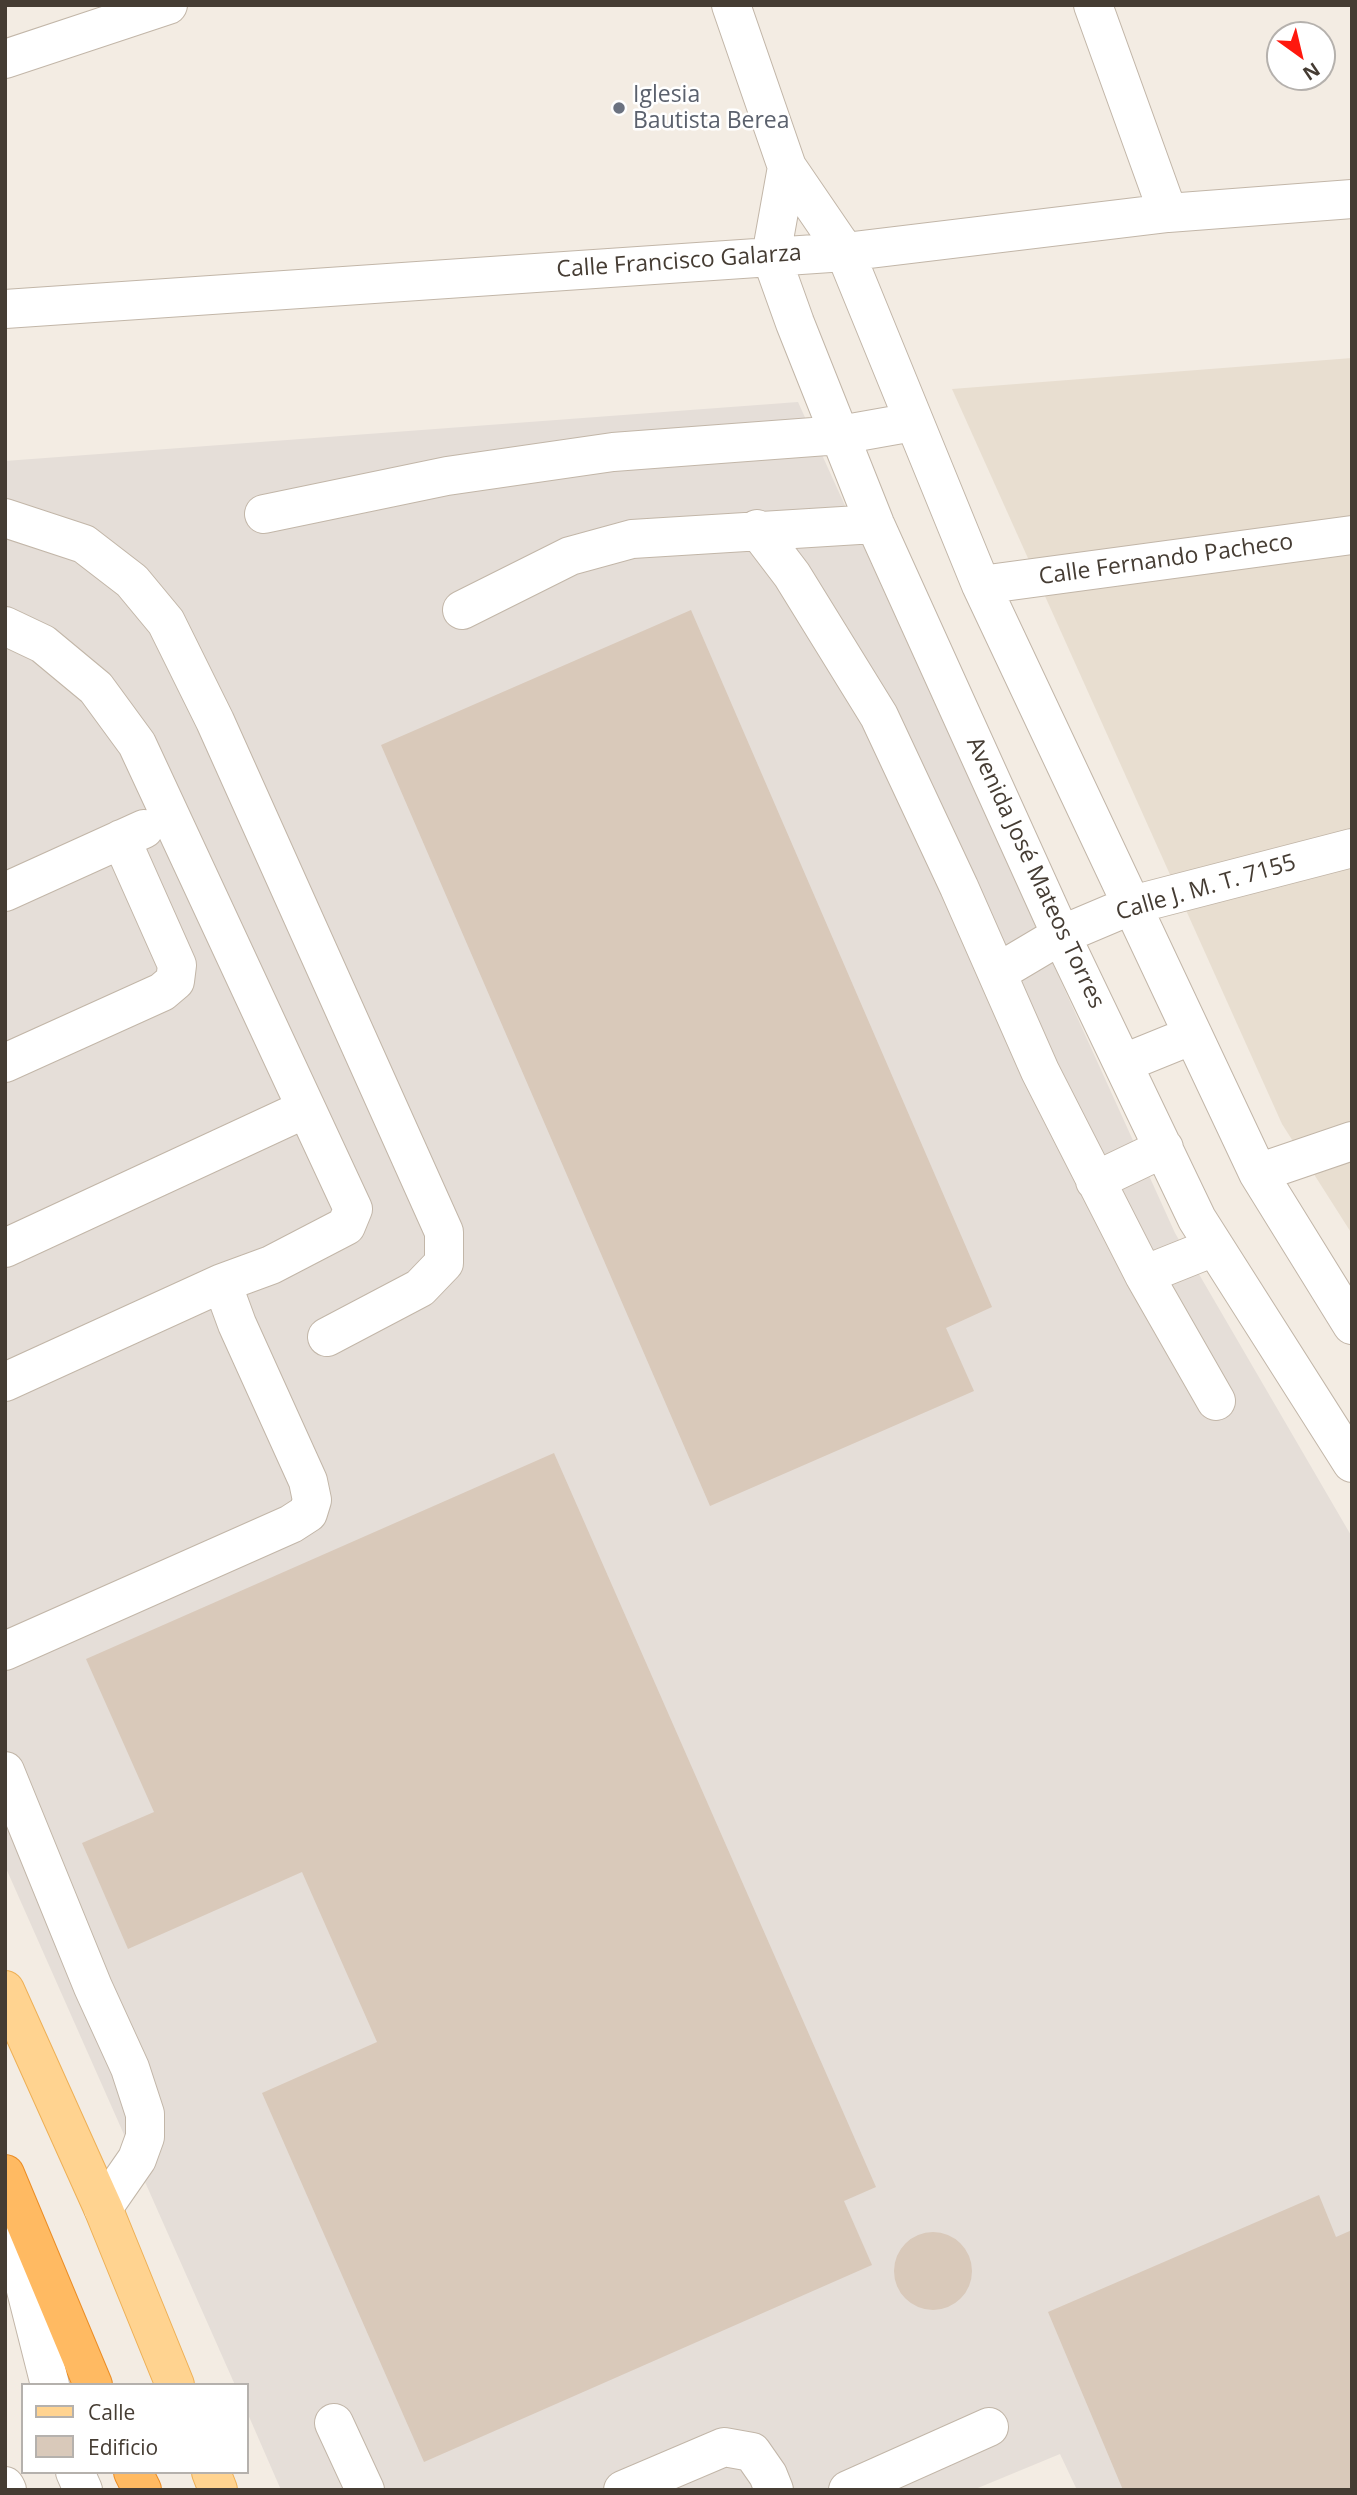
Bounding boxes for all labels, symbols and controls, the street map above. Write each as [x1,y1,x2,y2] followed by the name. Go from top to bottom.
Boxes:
[1266,21,1336,91] north arrow
[1298,57,1325,87] text: N
[633,81,790,135] place label: Iglesia Bautista Berea
[611,100,627,116] marker: Iglesia Bautista Berea
[556,240,802,284] street label: Calle Francisco Galarza
[1037,528,1295,592] street label: Calle Fernando Pacheco
[960,733,1110,1013] street label: Avenida José Mateos Torres
[1113,849,1299,927] street label: Calle J. M. T. 7155
[21,2383,248,2474] legend
[88,2398,135,2426] text: Calle
[88,2433,158,2461] text: Edificio

